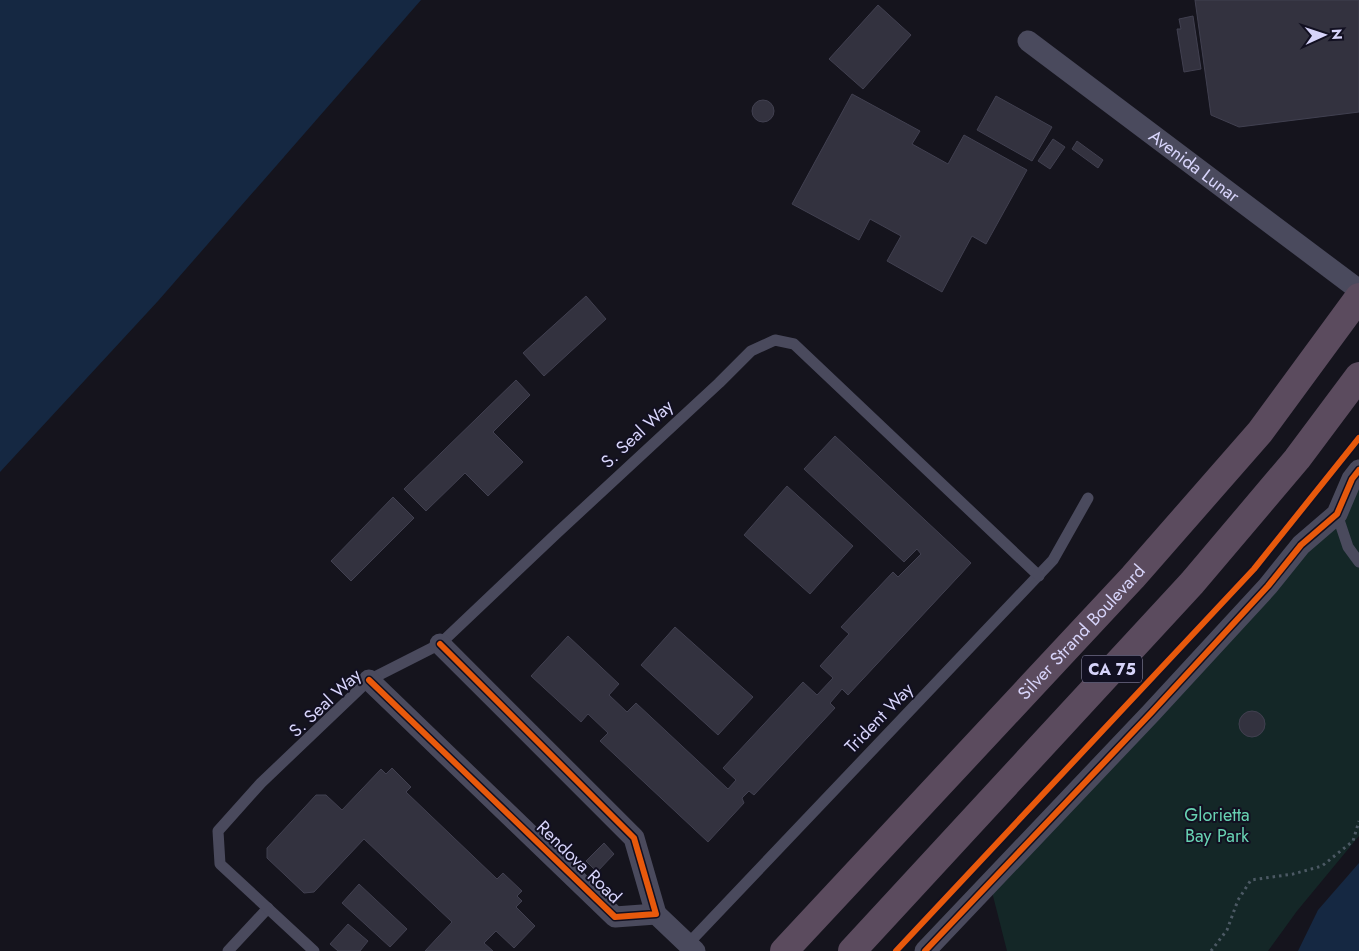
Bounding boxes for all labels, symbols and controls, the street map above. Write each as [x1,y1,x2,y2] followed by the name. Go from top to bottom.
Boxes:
[1299,10,1349,60] north arrow
[1327,28,1347,40] text: N
[1143,123,1246,209] street label: Avenida Lunar
[595,394,679,474] street label: S. Seal Way
[1012,559,1151,706] street label: Silver Strand Boulevard
[1082,656,1142,682] road number: CA 75
[283,663,367,743] street label: S. Seal Way
[839,677,919,759] street label: Trident Way
[1184,802,1250,849] park label: Glorietta Bay Park
[531,815,627,909] street label: Rendova Road

